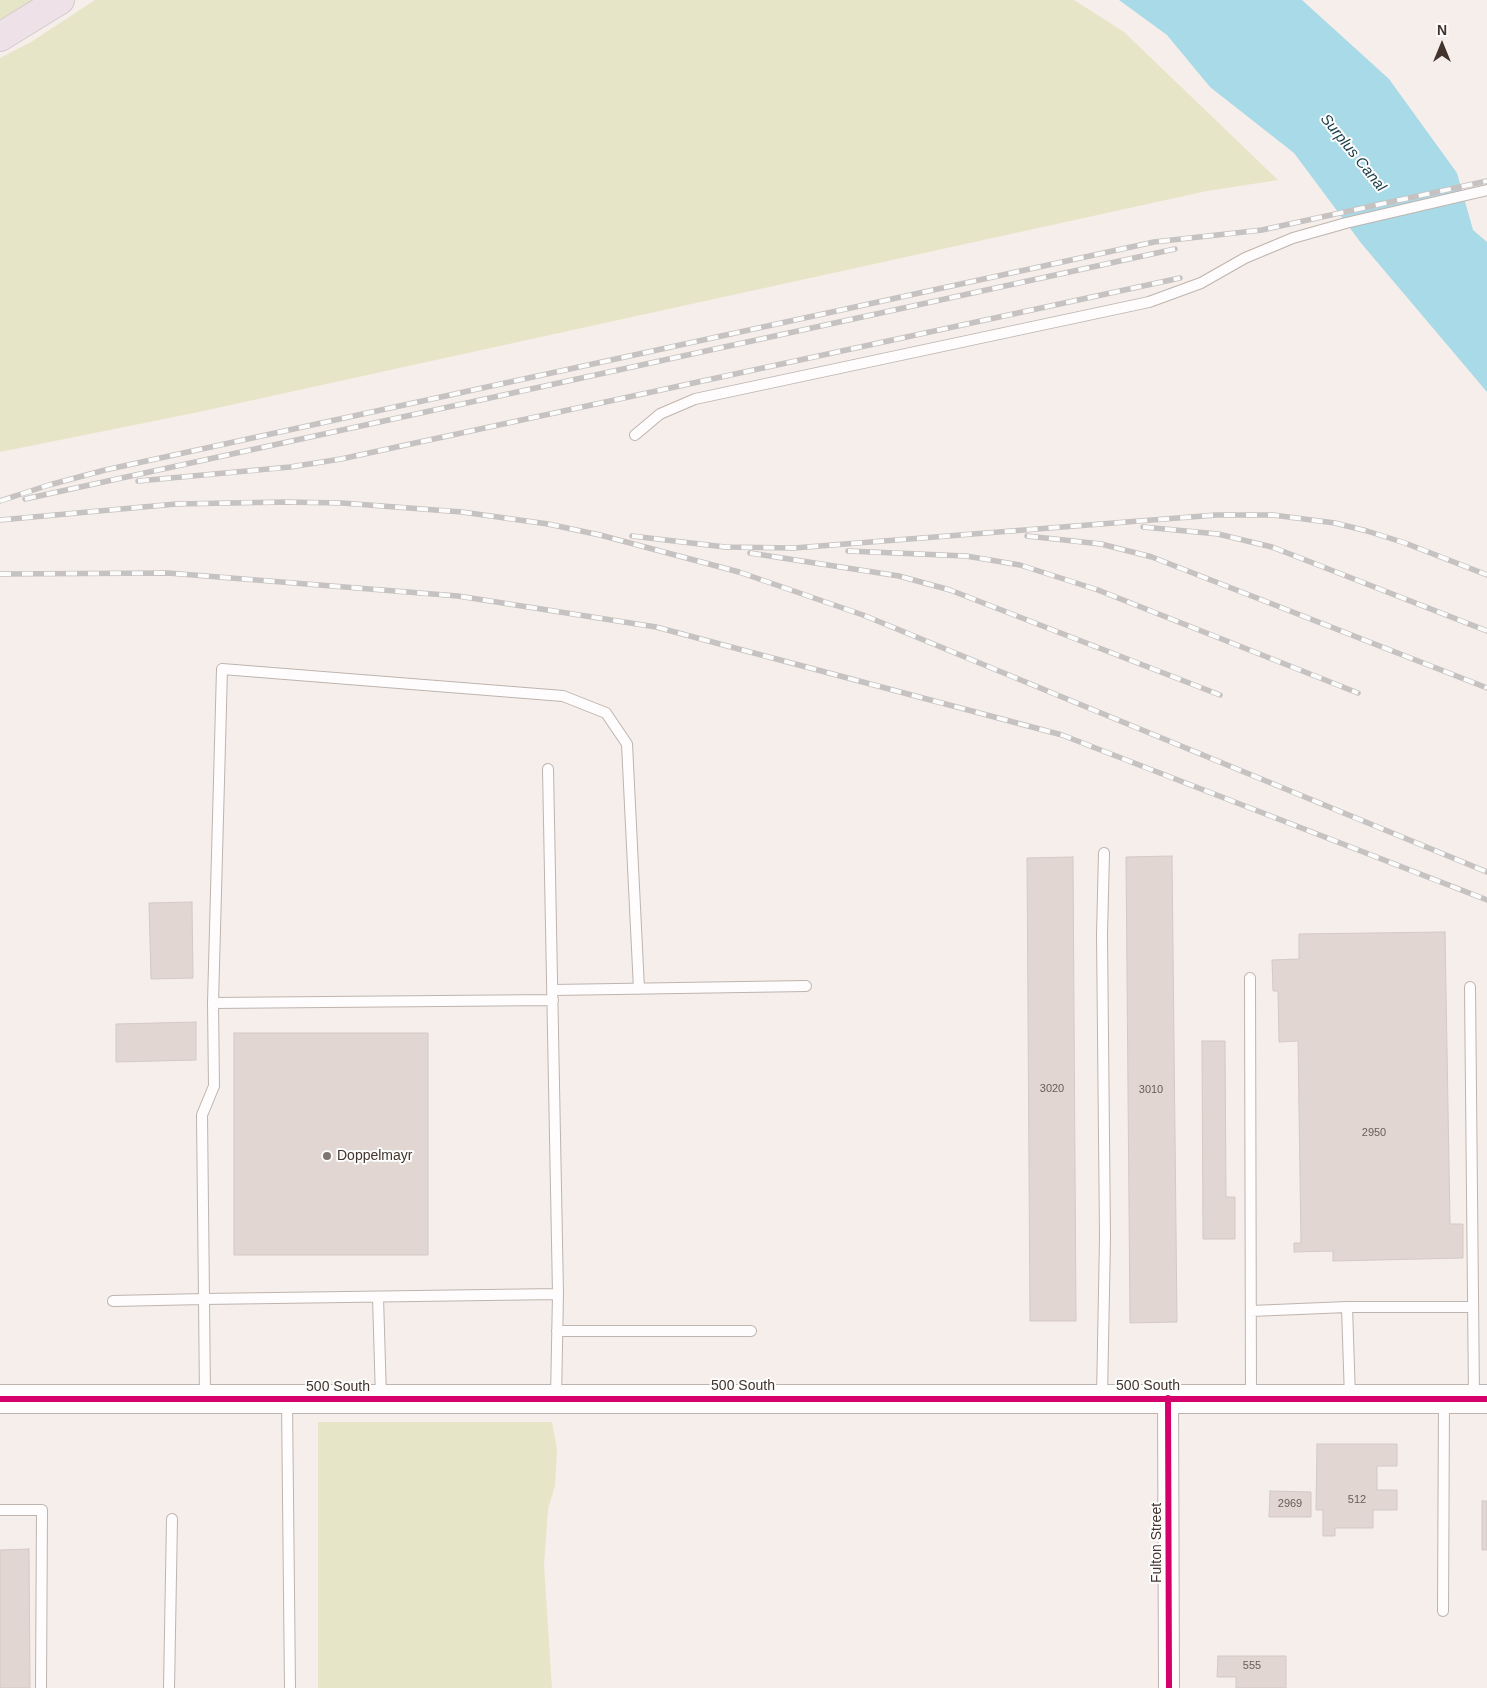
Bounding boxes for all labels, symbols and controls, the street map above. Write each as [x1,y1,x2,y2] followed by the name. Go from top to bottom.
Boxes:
[1417,20,1467,70] north arrow
[1437,22,1447,38] text: N
[1316,111,1390,195] water label: Surplus Canal
[1040,1082,1064,1096] house number: 3020
[1139,1083,1163,1097] house number: 3010
[1362,1126,1386,1140] house number: 2950
[337,1148,412,1164] place label: Doppelmayr
[321,1150,333,1162] marker: Doppelmayr
[711,1378,775,1394] street label: 500 South
[1116,1378,1180,1394] street label: 500 South
[306,1379,370,1395] street label: 500 South
[1348,1493,1366,1507] house number: 512
[1278,1497,1302,1511] house number: 2969
[1149,1503,1165,1583] street label: Fulton Street
[1243,1659,1261,1673] house number: 555

